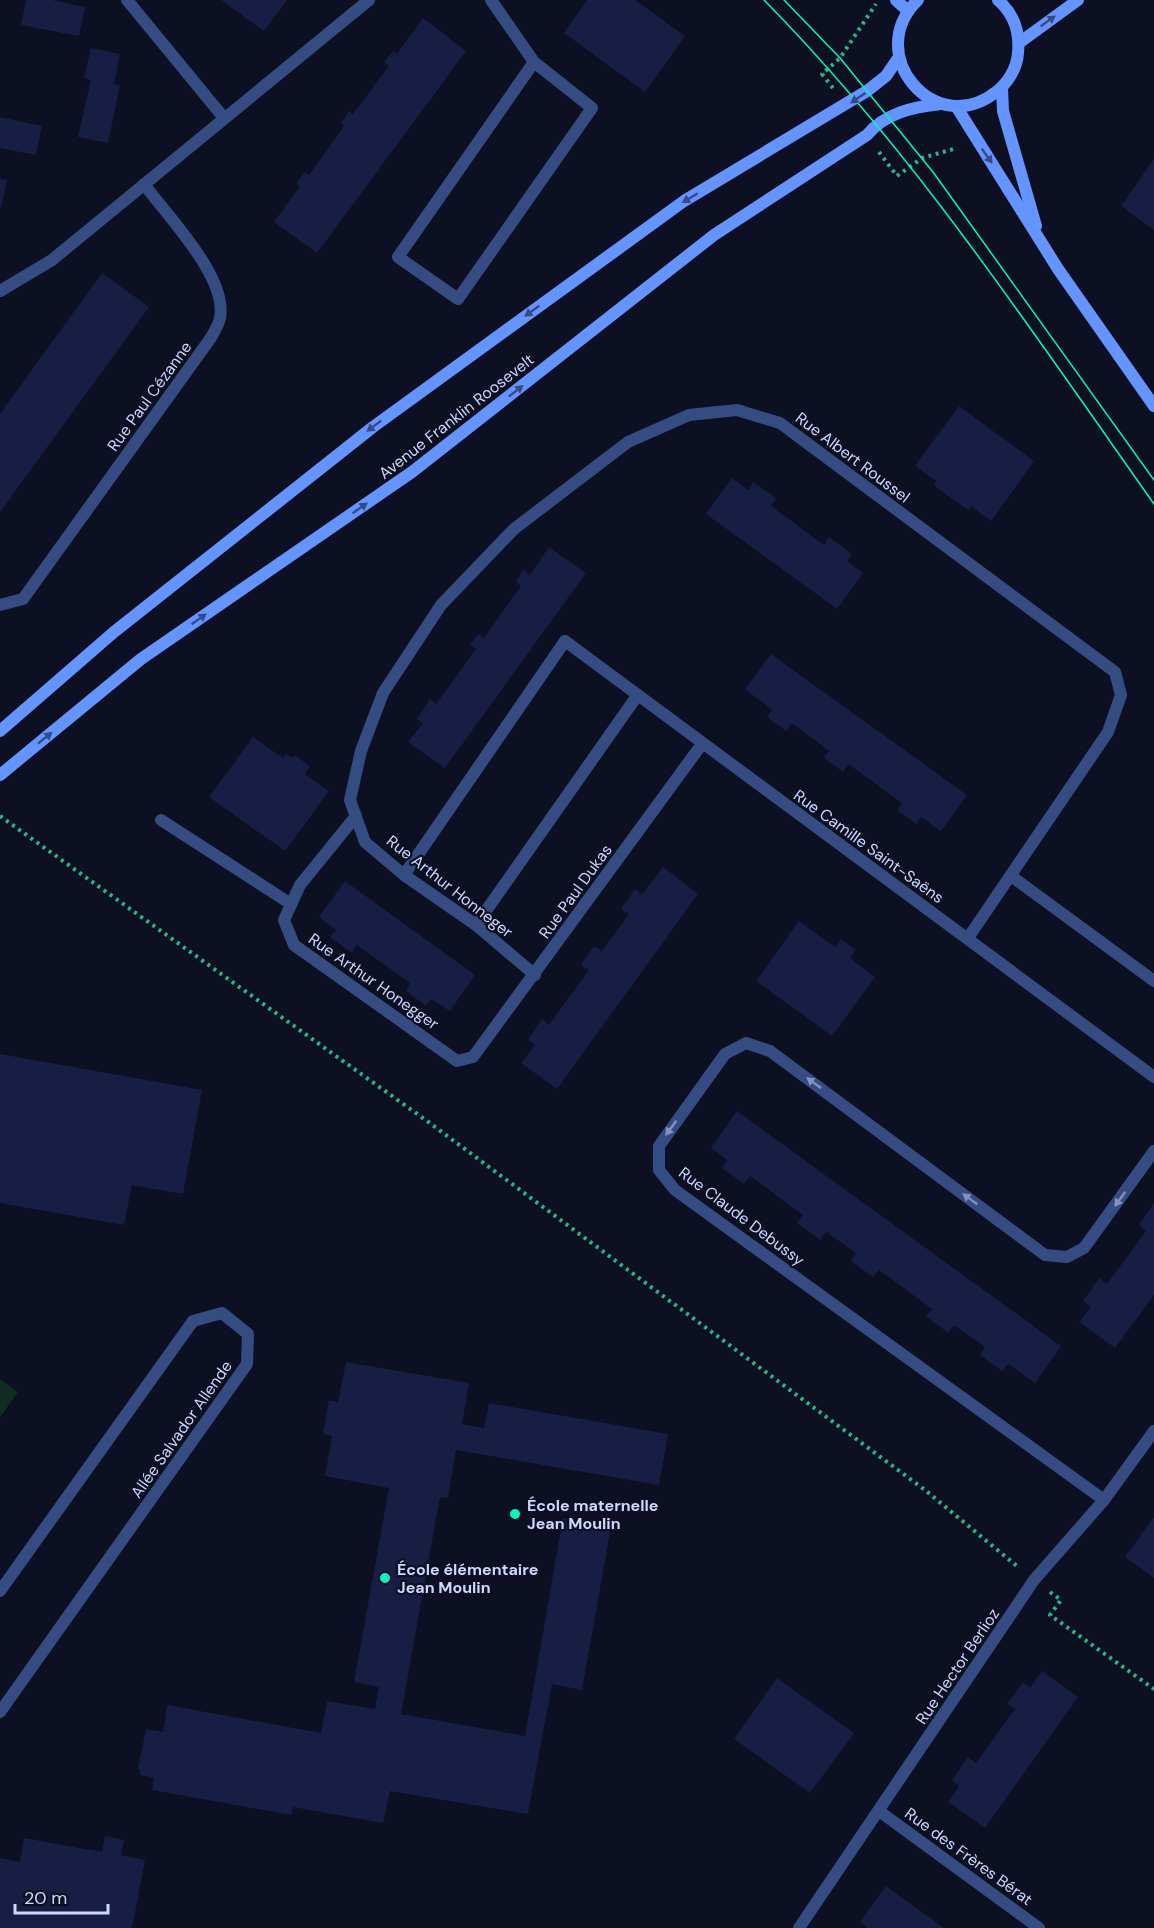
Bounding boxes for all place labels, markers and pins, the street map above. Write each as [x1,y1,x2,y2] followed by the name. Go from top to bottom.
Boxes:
[527,1495,658,1534] place label: École maternelle Jean Moulin
[508,1507,522,1521] marker: École maternelle Jean Moulin
[397,1559,538,1598] place label: École élémentaire Jean Moulin
[378,1571,392,1585] marker: École élémentaire Jean Moulin

